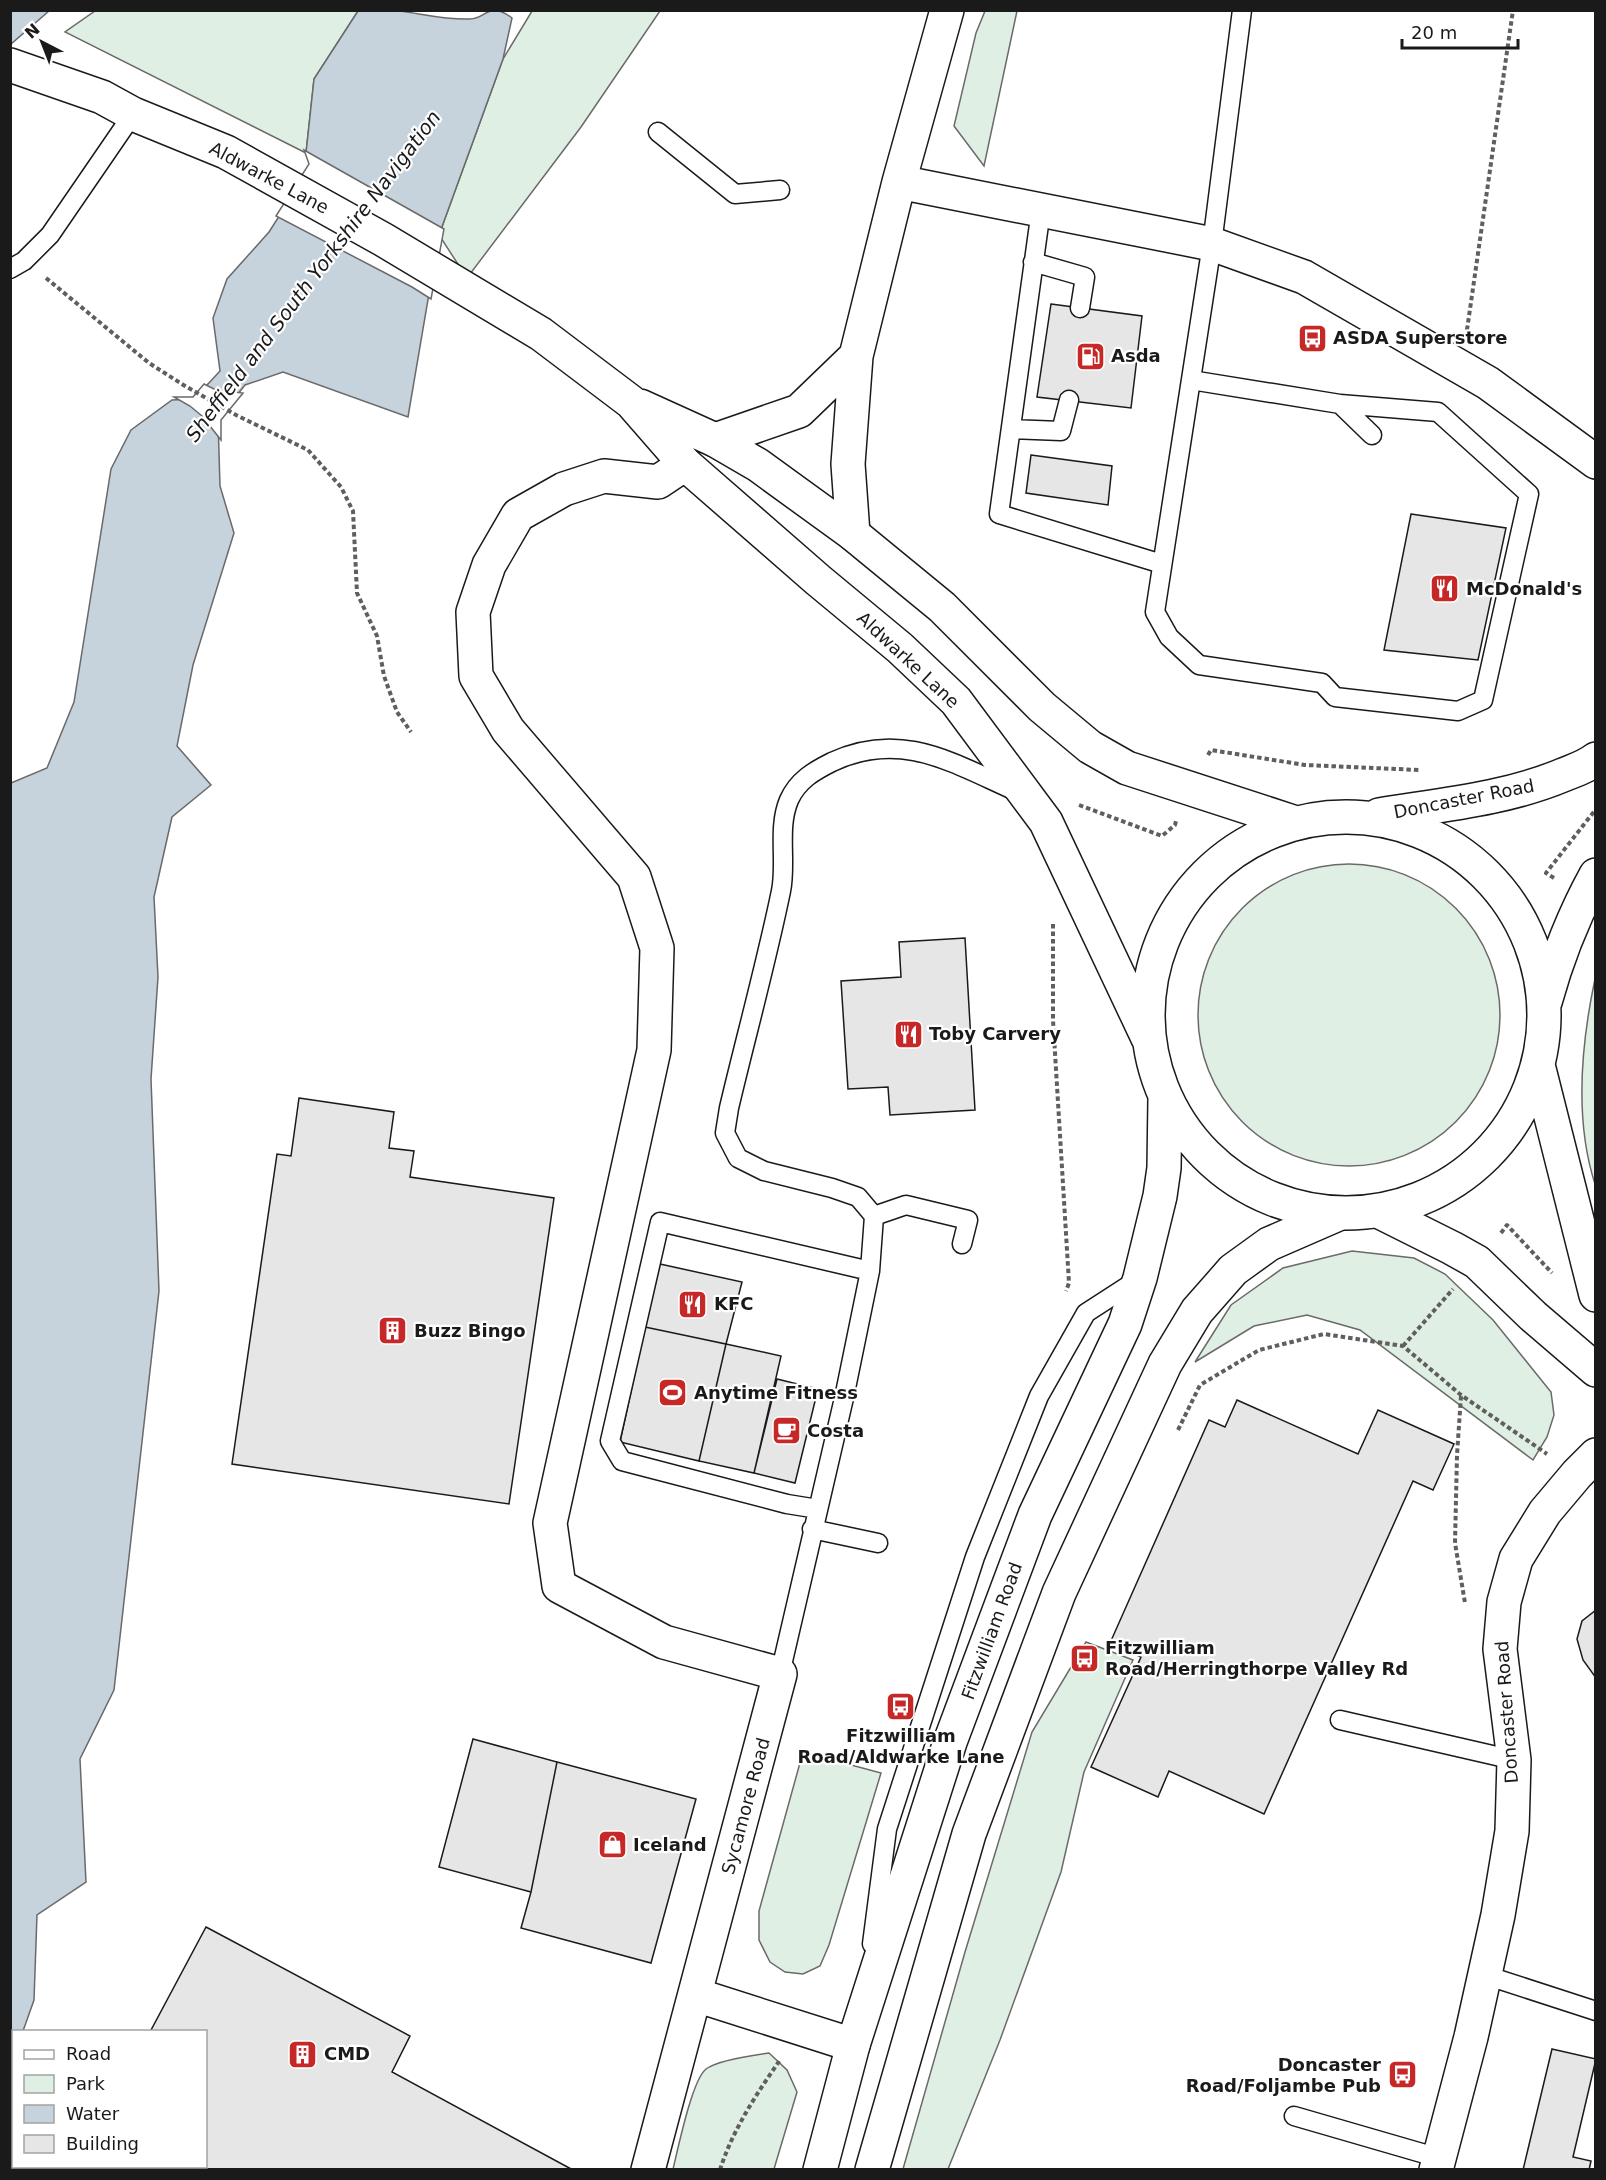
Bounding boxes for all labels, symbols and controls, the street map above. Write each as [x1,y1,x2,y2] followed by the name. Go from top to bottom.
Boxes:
[12,12,72,72] north arrow
[1402,12,1518,50] scale bar
[21,20,44,43] text: N
[1411,22,1457,43] text: 20 m
[180,106,446,446] water label: Sheffield and South Yorkshire Navigation
[206,137,332,218] street label: Aldwarke Lane
[1296,322,1328,354] bus stop icon: ASDA Superstore
[1333,327,1508,348] place label: ASDA Superstore
[1074,340,1106,372] fuel station icon: Asda
[1111,345,1161,366] place label: Asda
[1429,573,1461,605] restaurant icon: McDonald's
[1466,578,1582,599] place label: McDonald's
[853,607,964,712] street label: Aldwarke Lane
[1392,775,1536,822] street label: Doncaster Road
[892,1018,924,1050] restaurant icon: Toby Carvery
[929,1023,1061,1044] place label: Toby Carvery
[677,1288,709,1320] restaurant icon: KFC
[714,1293,753,1314] place label: KFC
[377,1315,409,1347] building icon: Buzz Bingo
[414,1320,526,1341] place label: Buzz Bingo
[657,1377,689,1409] sports icon: Anytime Fitness
[694,1382,858,1403] place label: Anytime Fitness
[770,1415,802,1447] cafe icon: Costa
[807,1420,864,1441] place label: Costa
[957,1559,1026,1702] street label: Fitzwilliam Road
[1105,1637,1408,1679] place label: Fitzwilliam Road/Herringthorpe Valley Rd
[1491,1640,1522,1784] street label: Doncaster Road
[1068,1642,1100,1674] bus stop icon: Fitzwilliam Road/Herringthorpe Valley Rd
[885,1691,917,1723] bus stop icon: Fitzwilliam Road/Aldwarke Lane
[797,1725,1005,1767] place label: Fitzwilliam Road/Aldwarke Lane
[717,1735,774,1876] street label: Sycamore Road
[596,1829,628,1861] shop icon: Iceland
[633,1834,707,1855] place label: Iceland
[12,2030,207,2168] legend
[287,2038,319,2070] building icon: CMD
[66,2043,111,2064] text: Road
[324,2043,370,2064] place label: CMD
[1186,2054,1381,2096] place label: Doncaster Road/Foljambe Pub
[1386,2059,1418,2091] bus stop icon: Doncaster Road/Foljambe Pub
[66,2073,105,2094] text: Park
[66,2103,120,2124] text: Water
[66,2133,139,2154] text: Building

